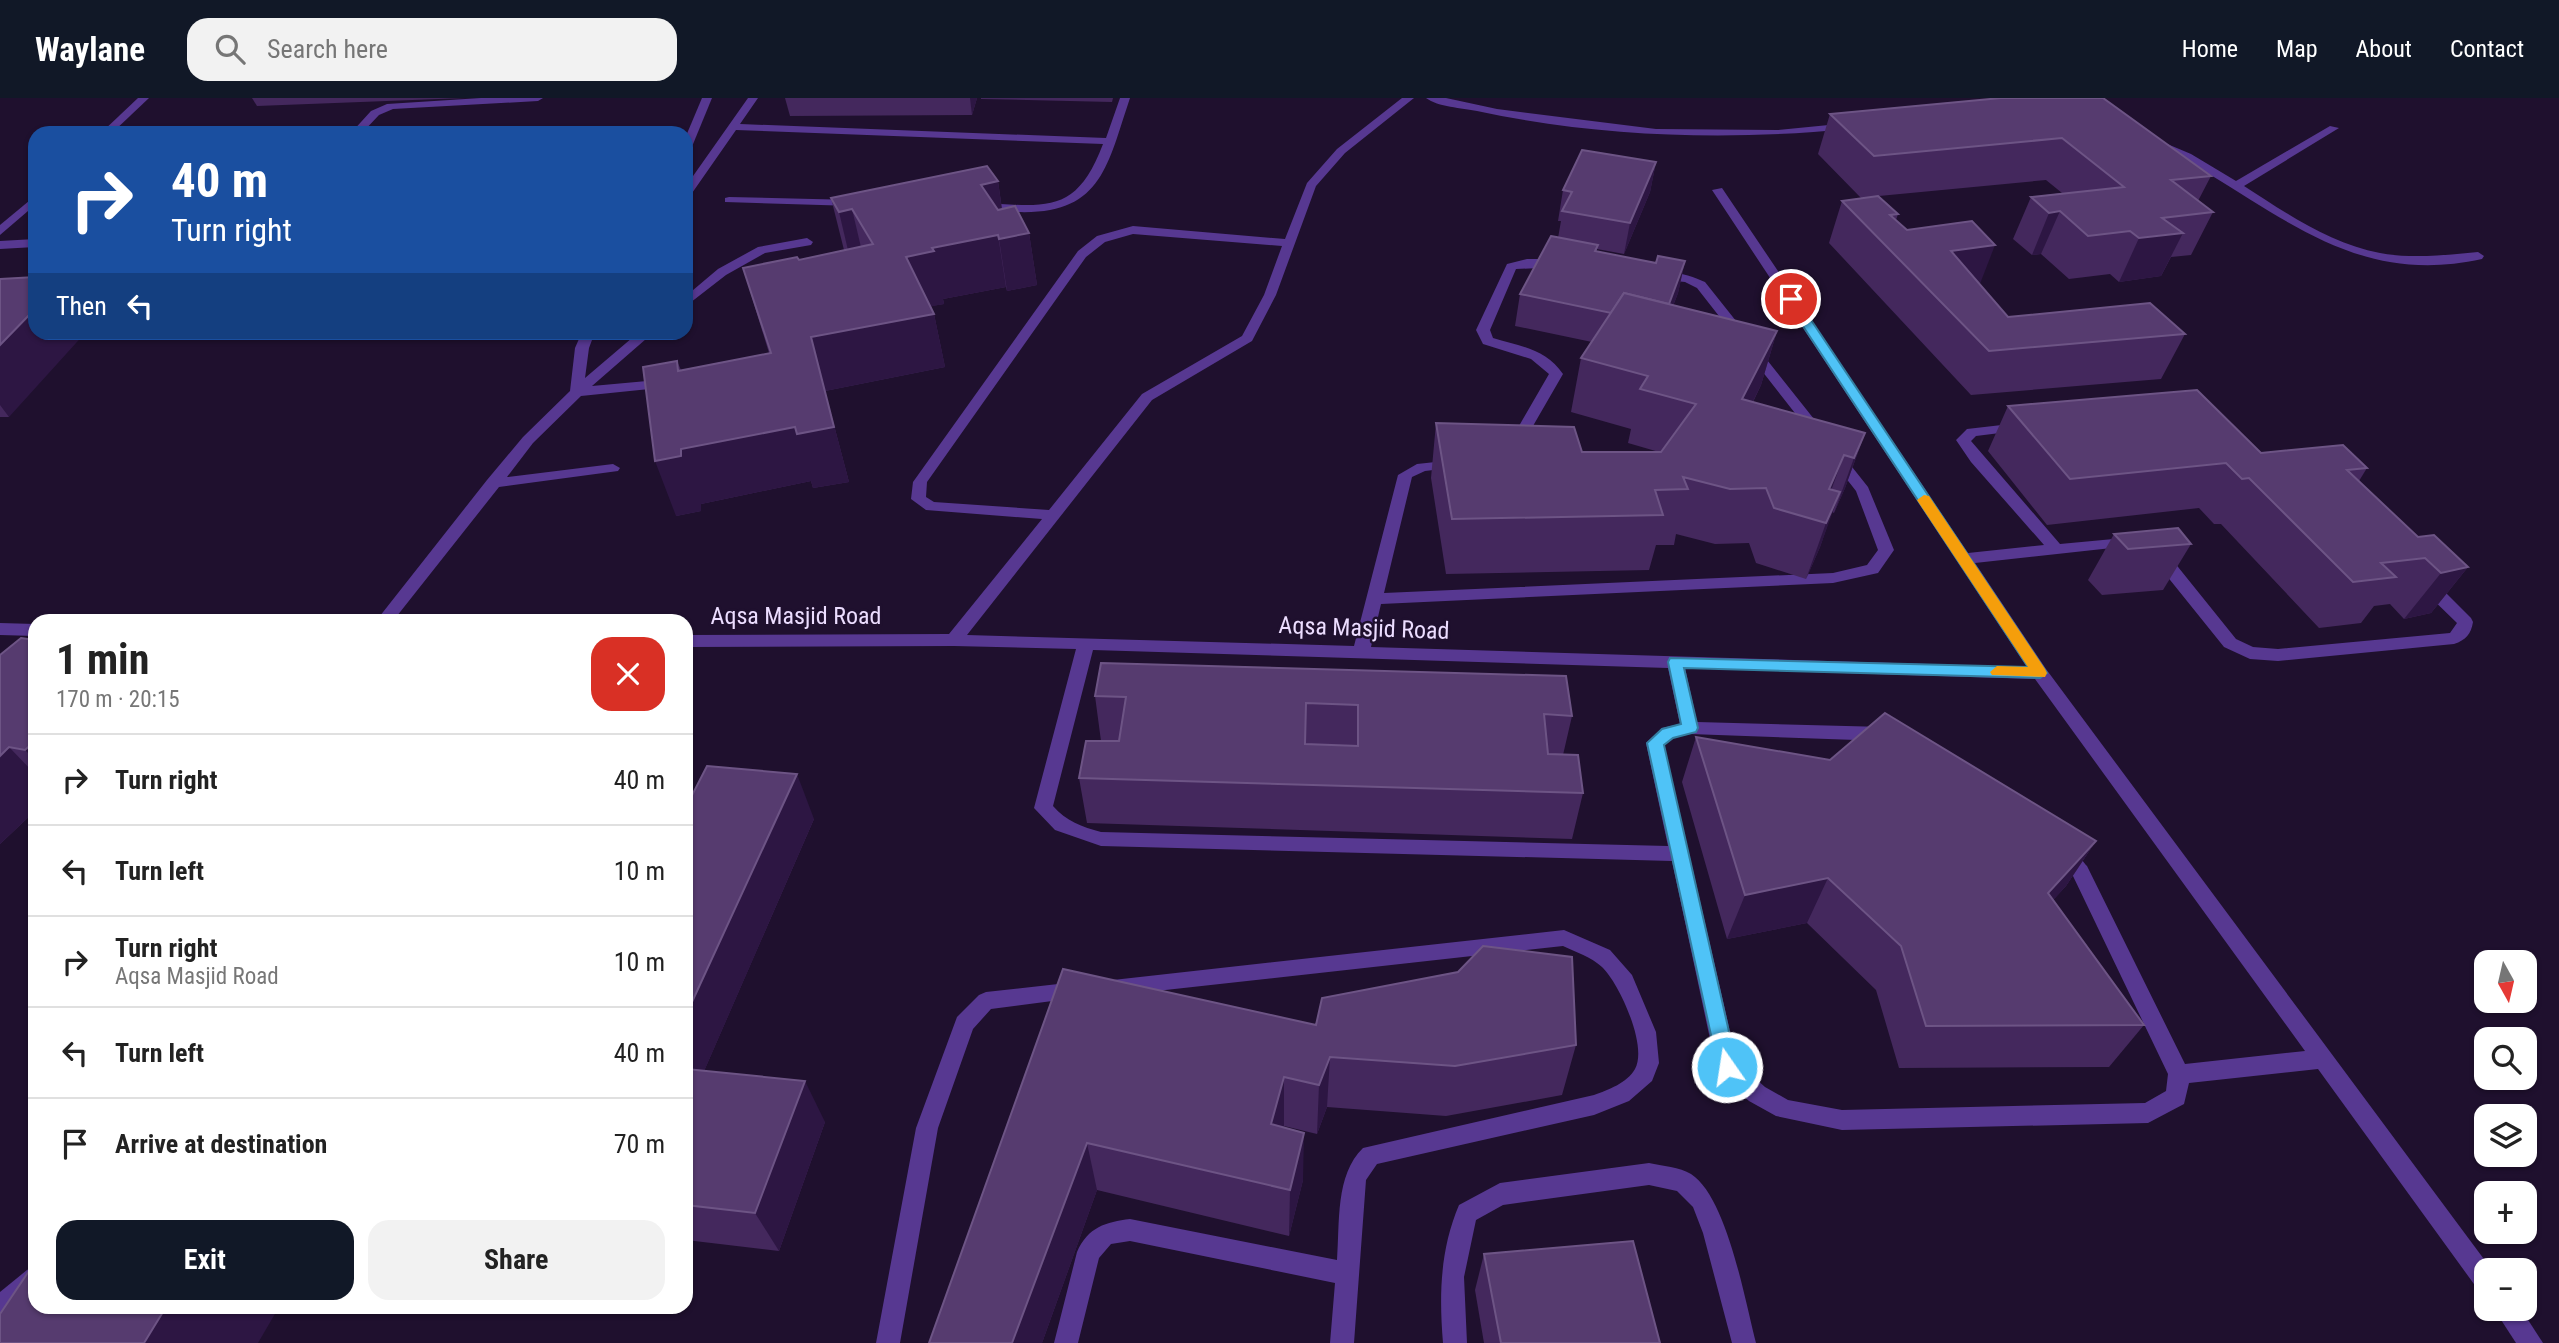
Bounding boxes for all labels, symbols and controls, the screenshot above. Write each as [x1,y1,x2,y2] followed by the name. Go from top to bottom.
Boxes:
[187,18,677,81] search box
[35,30,145,69] text: Waylane
[211,30,249,68] icon: search
[267,34,388,64] text: Search here
[2182,35,2238,63] text: Home
[2276,35,2318,63] text: Map
[2356,35,2412,63] text: About
[2450,35,2524,63] text: Contact
[171,152,268,209] text: 40 m
[56,154,147,245] icon: right
[171,211,292,249] text: Turn right
[1761,269,1821,329] pin
[1772,280,1810,318] icon: arrive
[121,287,159,325] icon: left
[56,291,107,321] text: Then
[711,602,881,630] street label: Aqsa Masjid Road
[1278,611,1450,645] street label: Aqsa Masjid Road
[56,635,149,684] text: 1 min
[591,637,665,711] button: close
[56,686,180,713] text: 170 m · 20:15
[56,761,94,799] icon: right
[115,765,217,795] text: Turn right
[614,765,665,795] text: 40 m
[56,852,94,890] icon: left
[115,856,204,886] text: Turn left
[614,856,665,886] text: 10 m
[115,933,217,963] text: Turn right
[56,943,94,981] icon: right
[614,947,665,977] text: 10 m
[2474,950,2538,1013] north arrow
[2474,950,2537,1321] map controls
[115,963,279,990] text: Aqsa Masjid Road
[2474,1027,2537,1090] button: search
[1690,1030,1764,1104] position arrow
[56,1034,94,1072] icon: left
[115,1038,204,1068] text: Turn left
[614,1038,665,1068] text: 40 m
[2474,1104,2537,1167] button: layers
[56,1125,94,1163] icon: arrive
[115,1129,327,1159] text: Arrive at destination
[614,1129,665,1159] text: 70 m
[2474,1181,2537,1244] button: +
[56,1220,354,1300] button: Exit
[368,1220,665,1300] button: Share
[2474,1258,2537,1321] button: −

